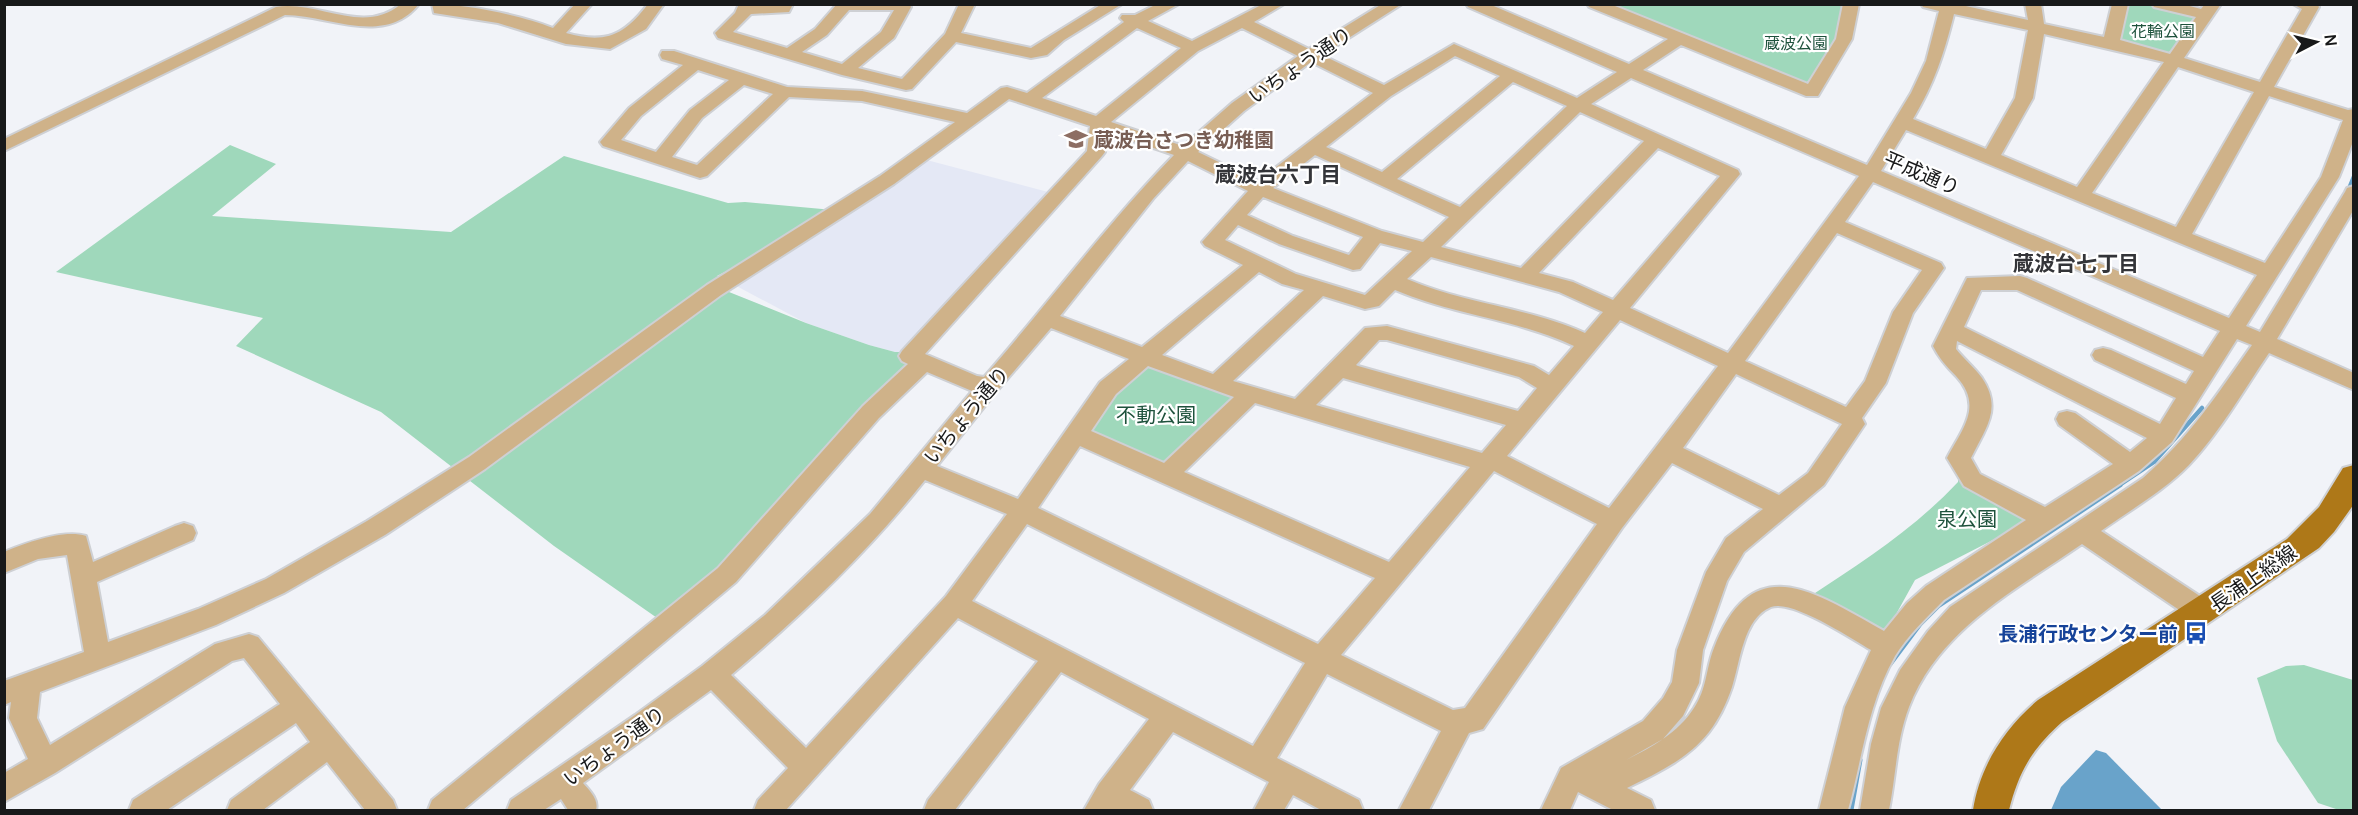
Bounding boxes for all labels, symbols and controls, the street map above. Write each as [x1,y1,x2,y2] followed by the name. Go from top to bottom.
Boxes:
[2286,12,2346,72] north arrow
[1243,20,1357,110] street label: いちょう通り
[2131,20,2195,42] park label: 花輪公園
[1764,32,1828,54] park label: 蔵波公園
[2319,33,2343,47] text: N
[1063,126,1089,152] school or university icon: 蔵波台さつき幼稚園
[1094,126,1274,153] place label: 蔵波台さつき幼稚園
[1880,145,1964,201] street label: 平成通り
[1215,160,1341,188] district label: 蔵波台六丁目
[2013,249,2139,277] district label: 蔵波台七丁目
[917,360,1015,470] street label: いちょう通り
[1116,401,1196,428] park label: 不動公園
[1937,505,1997,532] park label: 泉公園
[2204,538,2302,618] street label: 長浦上総線
[1998,620,2178,647] place label: 長浦行政センター前
[2183,620,2209,646] bus stop icon: 長浦行政センター前
[558,700,670,792] street label: いちょう通り

